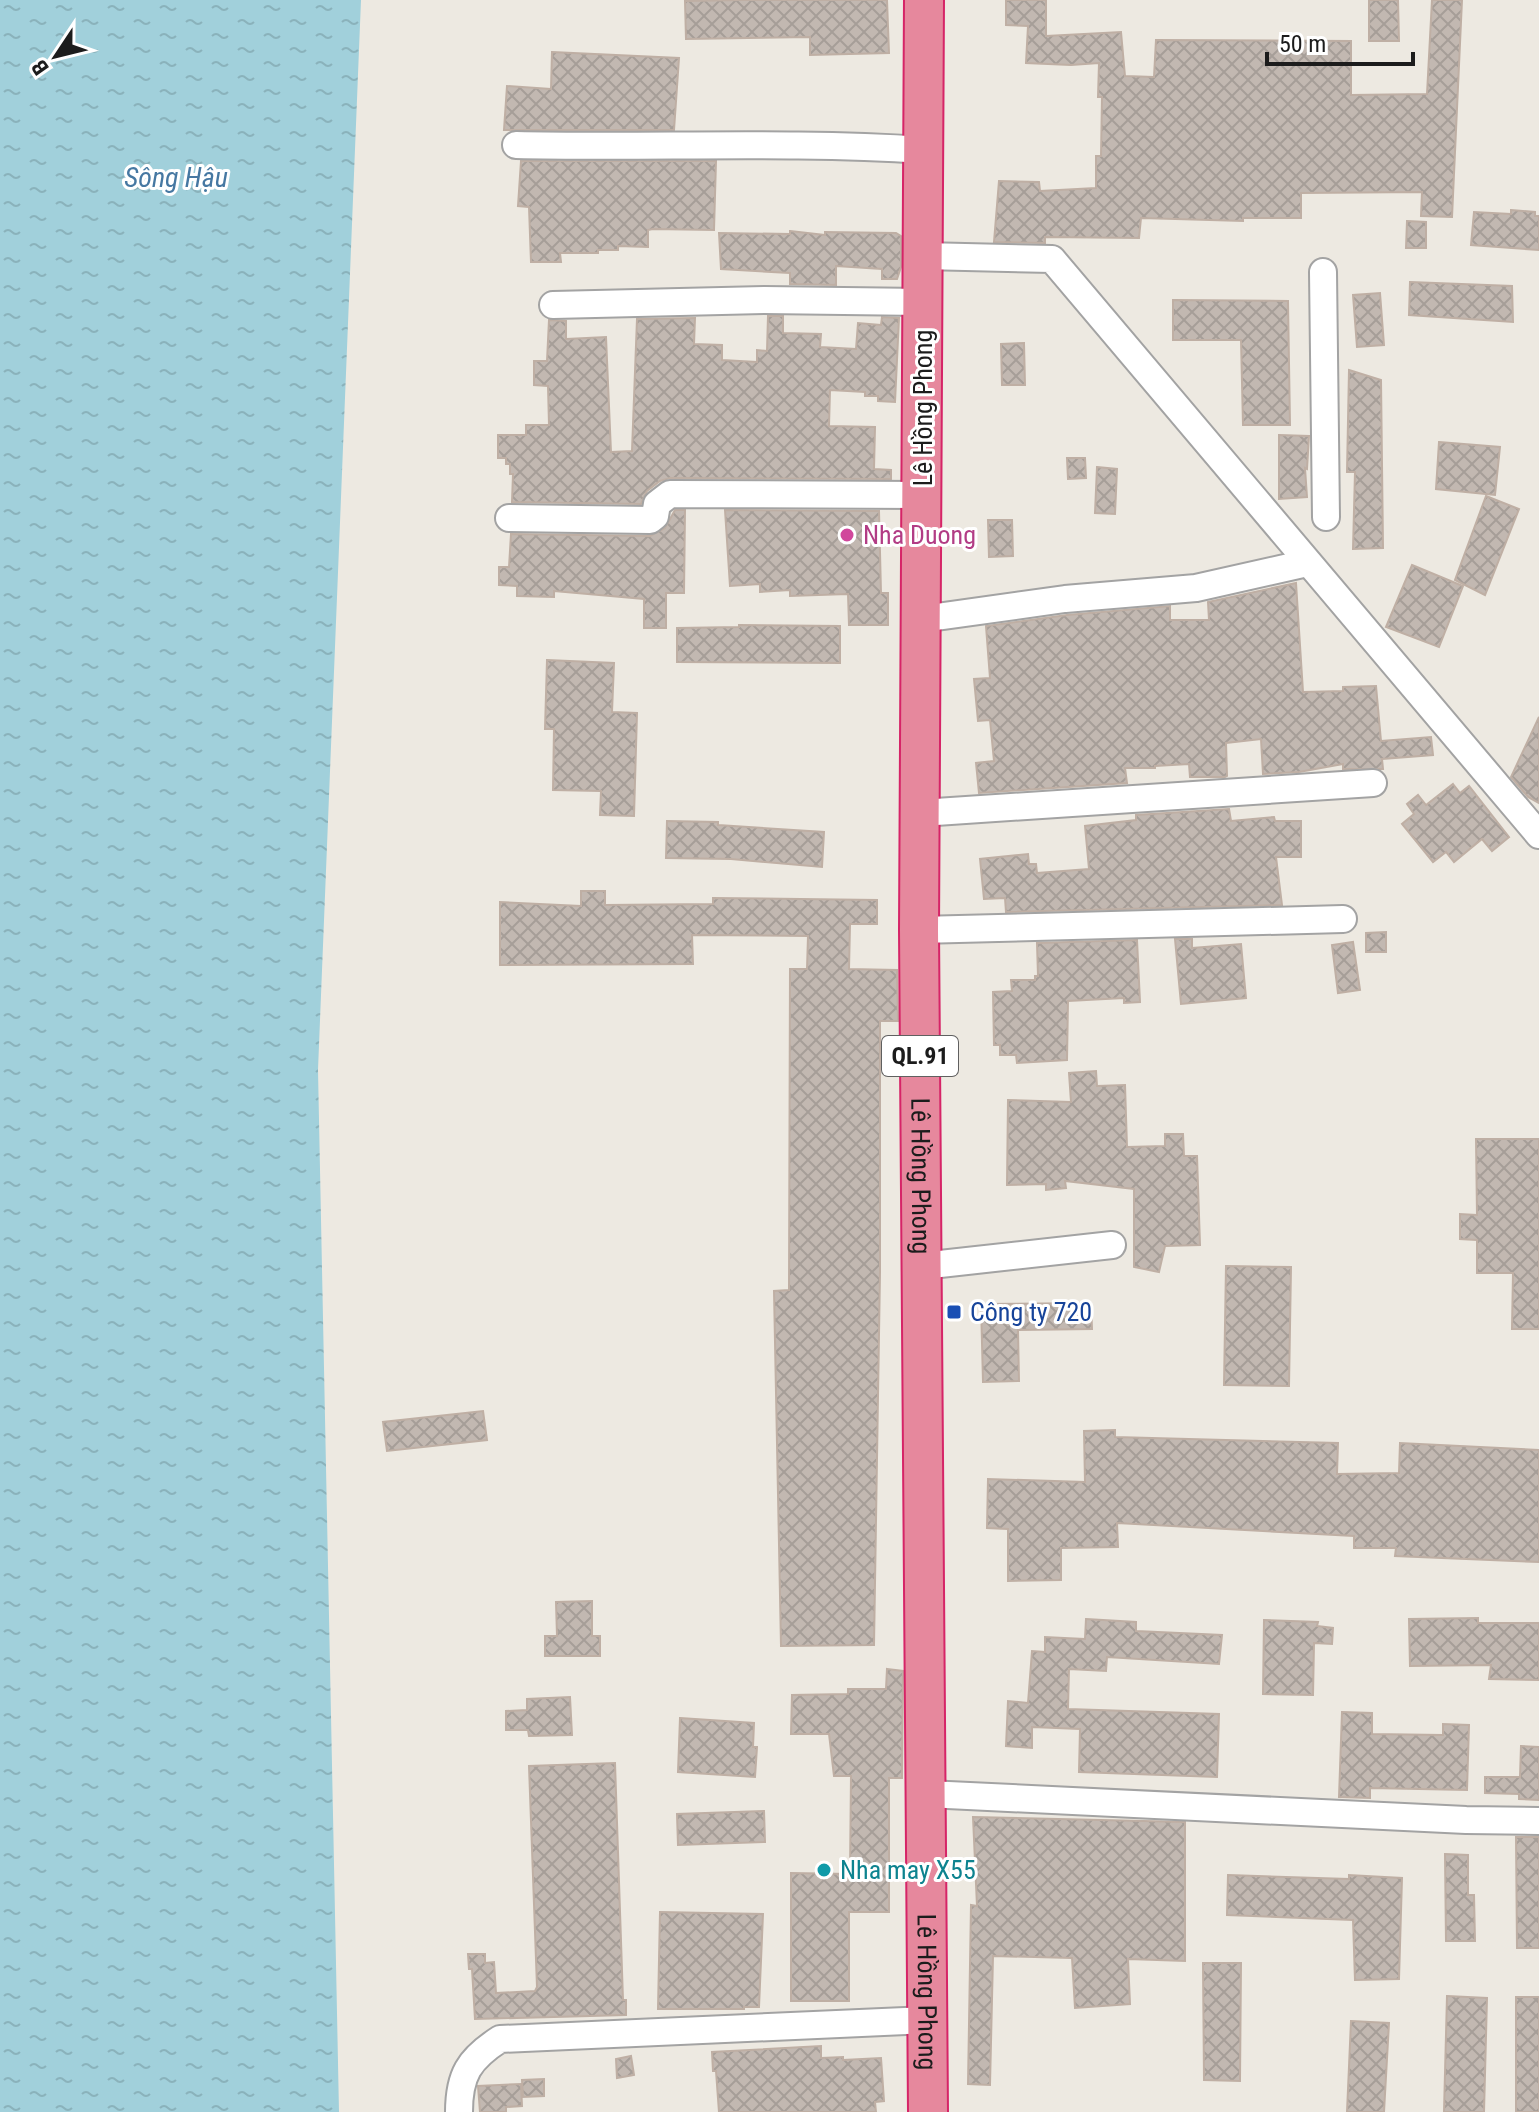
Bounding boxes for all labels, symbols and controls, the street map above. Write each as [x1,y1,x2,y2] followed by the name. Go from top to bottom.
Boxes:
[16,16,96,96] north arrow
[1267,16,1413,66] scale bar
[1279,30,1326,58] text: 50 m
[26,55,54,79] text: B
[124,161,228,194] water label: Sông Hậu
[908,330,938,486] street label: Lê Hồng Phong
[863,520,976,550] place label: Nha Duong
[838,526,856,544] marker: Nha Duong
[882,1036,958,1076] road number: QL.91
[905,1098,936,1254] street label: Lê Hồng Phong
[970,1297,1092,1327] place label: Công ty 720
[945,1303,963,1321] marker: Công ty 720
[840,1855,976,1885] place label: Nha may X55
[815,1861,833,1879] marker: Nha may X55
[911,1914,943,2070] street label: Lê Hồng Phong

